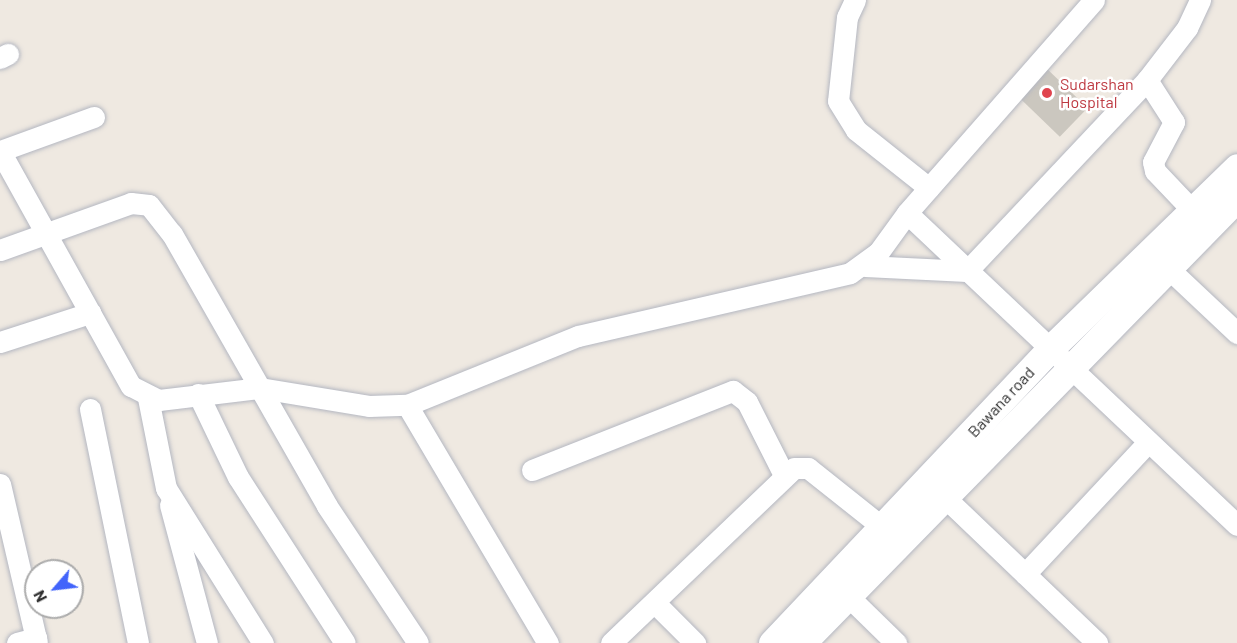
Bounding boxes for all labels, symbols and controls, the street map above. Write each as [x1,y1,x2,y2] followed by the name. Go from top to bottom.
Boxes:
[1060,74,1134,112] place label: Sudarshan Hospital
[1038,84,1056,102] marker: Sudarshan Hospital
[964,363,1038,441] street label: Bawana road
[24,559,84,619] north arrow
[29,588,50,606] text: N

